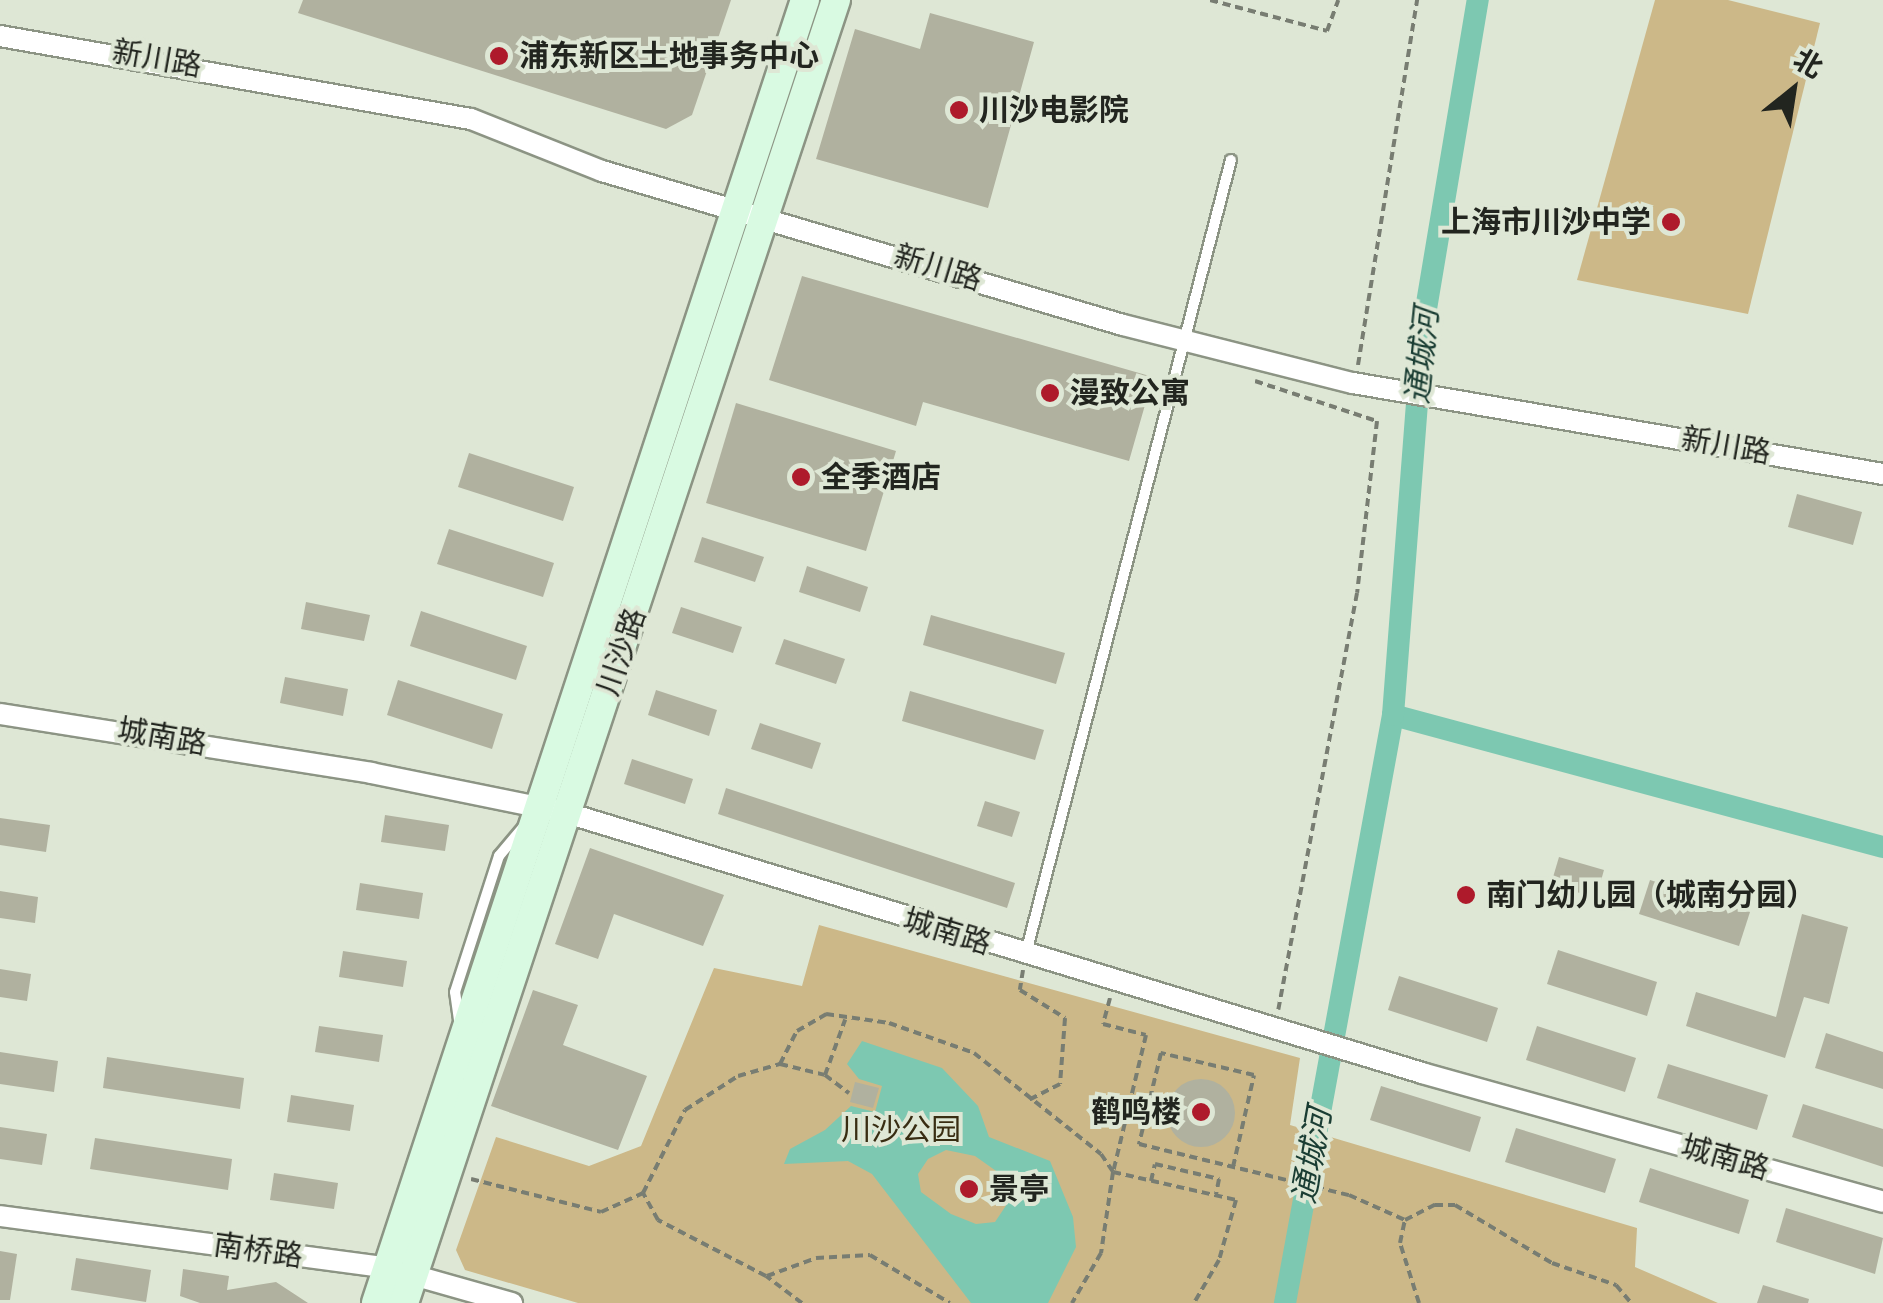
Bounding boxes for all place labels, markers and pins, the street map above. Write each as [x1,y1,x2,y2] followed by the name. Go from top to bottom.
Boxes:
[519,38,819,74] place label: 浦东新区土地事务中心
[488,45,510,67] marker: 浦东新区土地事务中心
[979,92,1129,128] place label: 川沙电影院
[948,99,970,121] marker: 川沙电影院
[1441,204,1651,240] place label: 上海市川沙中学
[1660,211,1682,233] marker: 上海市川沙中学
[1070,375,1190,411] place label: 漫致公寓
[1039,382,1061,404] marker: 漫致公寓
[821,459,941,495] place label: 全季酒店
[790,466,812,488] marker: 全季酒店
[1486,877,1816,913] place label: 南门幼儿园（城南分园）
[1455,884,1477,906] marker: 南门幼儿园（城南分园）
[1091,1094,1181,1130] place label: 鹤鸣楼
[1190,1101,1212,1123] marker: 鹤鸣楼
[989,1171,1049,1207] place label: 景亭
[958,1178,980,1200] marker: 景亭

